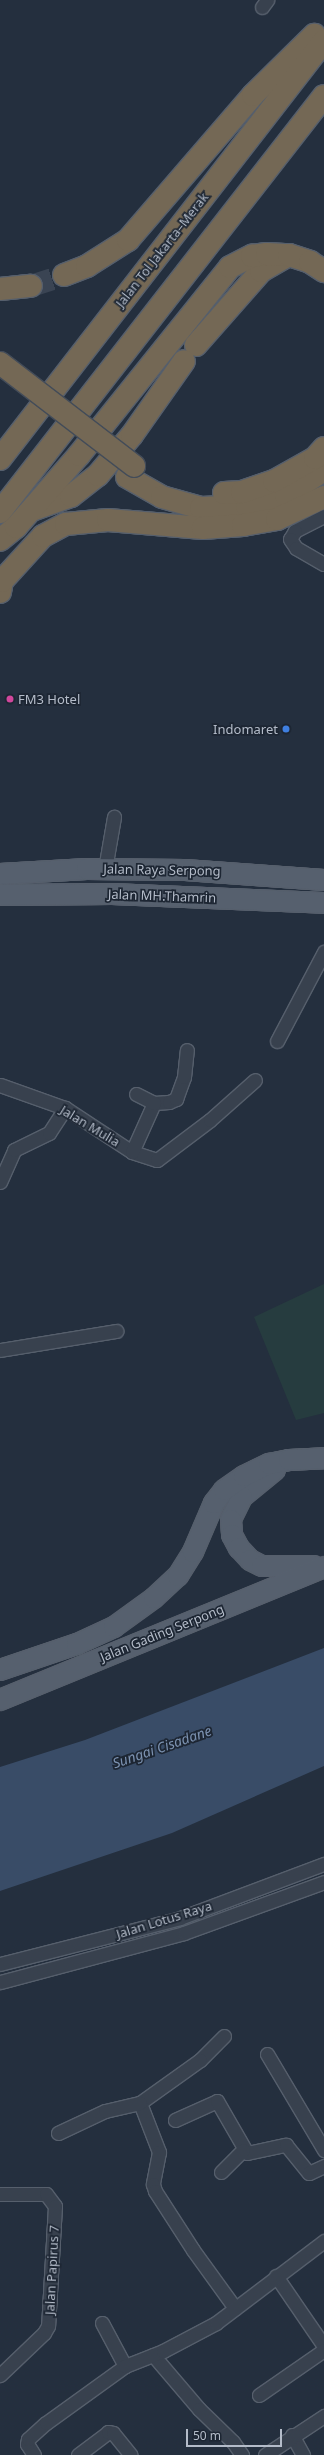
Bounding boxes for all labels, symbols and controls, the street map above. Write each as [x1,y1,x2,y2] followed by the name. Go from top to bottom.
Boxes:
[112,190,212,310] street label: Jalan Tol Jakarta–Merak
[18,691,80,707] place label: FM3 Hotel
[5,694,15,704] marker: FM3 Hotel
[213,721,278,737] place label: Indomaret
[281,724,291,734] marker: Indomaret
[103,861,221,879] street label: Jalan Raya Serpong
[108,886,216,906] street label: Jalan MH.Thamrin
[57,1102,123,1150] street label: Jalan Mulia
[98,1601,226,1665] street label: Jalan Gading Serpong
[110,1722,214,1772] water label: Sungai Cisadane
[114,1898,214,1942] street label: Jalan Lotus Raya
[42,2225,62,2315] street label: Jalan Papirus 7
[188,2421,284,2447] scale bar
[193,2427,221,2444] text: 50 m

